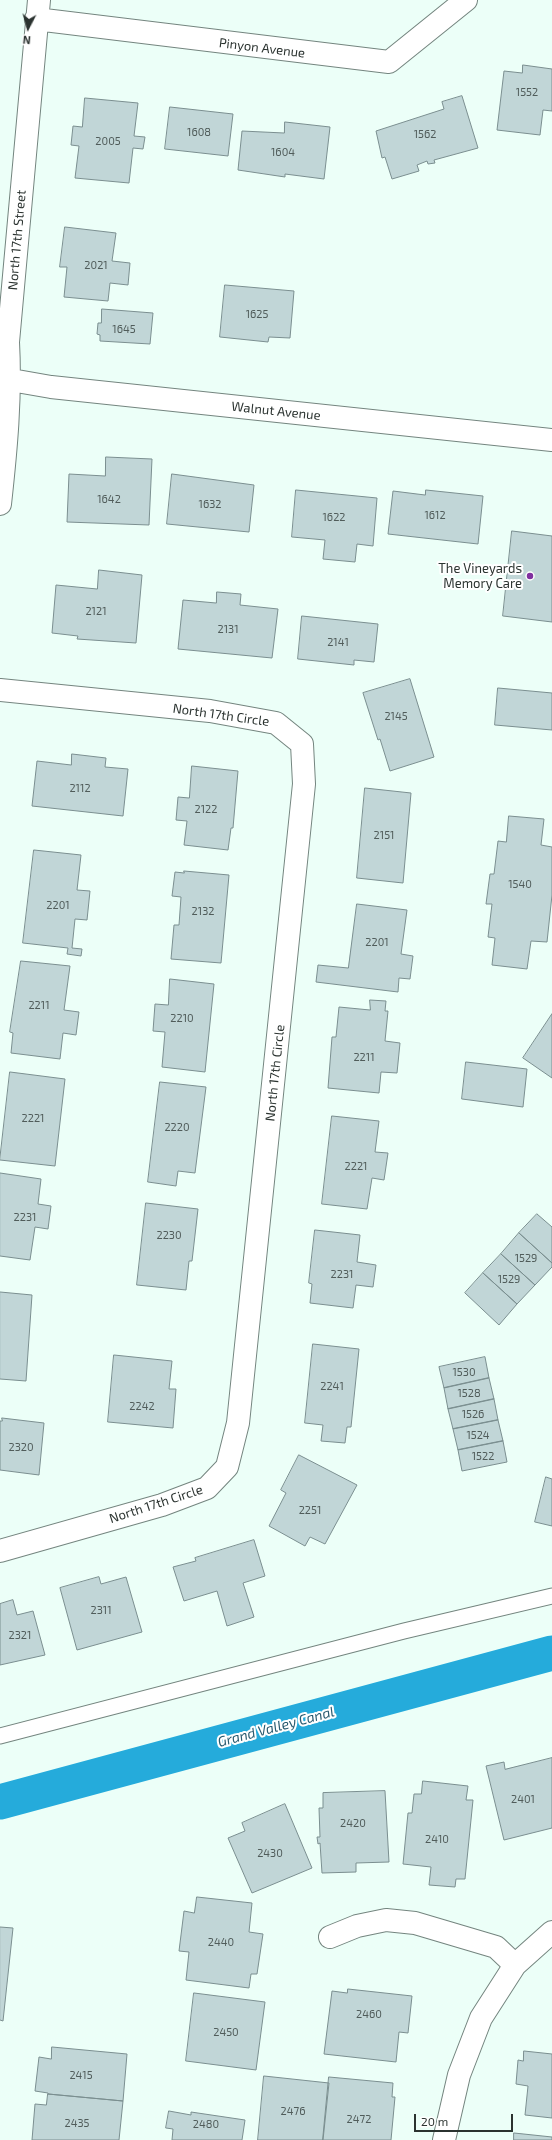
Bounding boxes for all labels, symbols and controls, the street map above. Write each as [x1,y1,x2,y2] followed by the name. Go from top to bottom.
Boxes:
[8,8,48,48] north arrow
[22,34,31,47] text: N
[218,35,306,61] street label: Pinyon Avenue
[516,85,538,99] house number: 1552
[187,125,211,139] house number: 1608
[414,127,436,141] house number: 1562
[95,134,121,148] house number: 2005
[271,145,295,159] house number: 1604
[5,189,29,291] street label: North 17th Street
[84,258,108,272] house number: 2021
[246,307,268,321] house number: 1625
[112,322,136,336] house number: 1645
[231,399,321,423] street label: Walnut Avenue
[97,492,121,506] house number: 1642
[199,497,221,511] house number: 1632
[424,508,446,522] house number: 1612
[322,510,346,524] house number: 1622
[438,561,522,592] place label: The Vineyards Memory Care
[525,571,535,581] marker: The Vineyards Memory Care
[85,604,107,618] house number: 2121
[217,622,239,636] house number: 2131
[327,635,349,649] house number: 2141
[172,701,270,729] street label: North 17th Circle
[384,709,408,723] house number: 2145
[69,781,91,795] house number: 2112
[195,802,217,816] house number: 2122
[374,828,394,842] house number: 2151
[508,877,532,891] house number: 1540
[46,898,70,912] house number: 2201
[192,904,214,918] house number: 2132
[365,935,389,949] house number: 2201
[28,998,50,1012] house number: 2211
[170,1011,194,1025] house number: 2210
[262,1024,288,1122] street label: North 17th Circle
[353,1050,375,1064] house number: 2211
[22,1111,44,1125] house number: 2221
[164,1120,190,1134] house number: 2220
[345,1159,367,1173] house number: 2221
[14,1210,36,1224] house number: 2231
[156,1228,182,1242] house number: 2230
[515,1251,537,1265] house number: 1529
[331,1267,353,1281] house number: 2231
[498,1272,520,1286] house number: 1529
[452,1365,476,1379] house number: 1530
[320,1379,344,1393] house number: 2241
[457,1386,481,1400] house number: 1528
[129,1399,155,1413] house number: 2242
[462,1407,484,1421] house number: 1526
[466,1428,490,1442] house number: 1524
[8,1440,34,1454] house number: 2320
[472,1449,494,1463] house number: 1522
[107,1482,205,1526] street label: North 17th Circle
[299,1503,321,1517] house number: 2251
[90,1603,112,1617] house number: 2311
[9,1628,31,1642] house number: 2321
[216,1703,336,1751] water label: Grand Valley Canal
[511,1792,535,1806] house number: 2401
[340,1816,366,1830] house number: 2420
[425,1832,449,1846] house number: 2410
[257,1846,283,1860] house number: 2430
[208,1935,234,1949] house number: 2440
[356,2007,382,2021] house number: 2460
[213,2025,239,2039] house number: 2450
[69,2068,93,2082] house number: 2415
[281,2104,305,2118] house number: 2476
[416,2106,515,2132] scale bar
[347,2112,371,2126] house number: 2472
[421,2114,448,2128] text: 20 m
[65,2116,89,2130] house number: 2435
[193,2117,219,2131] house number: 2480

